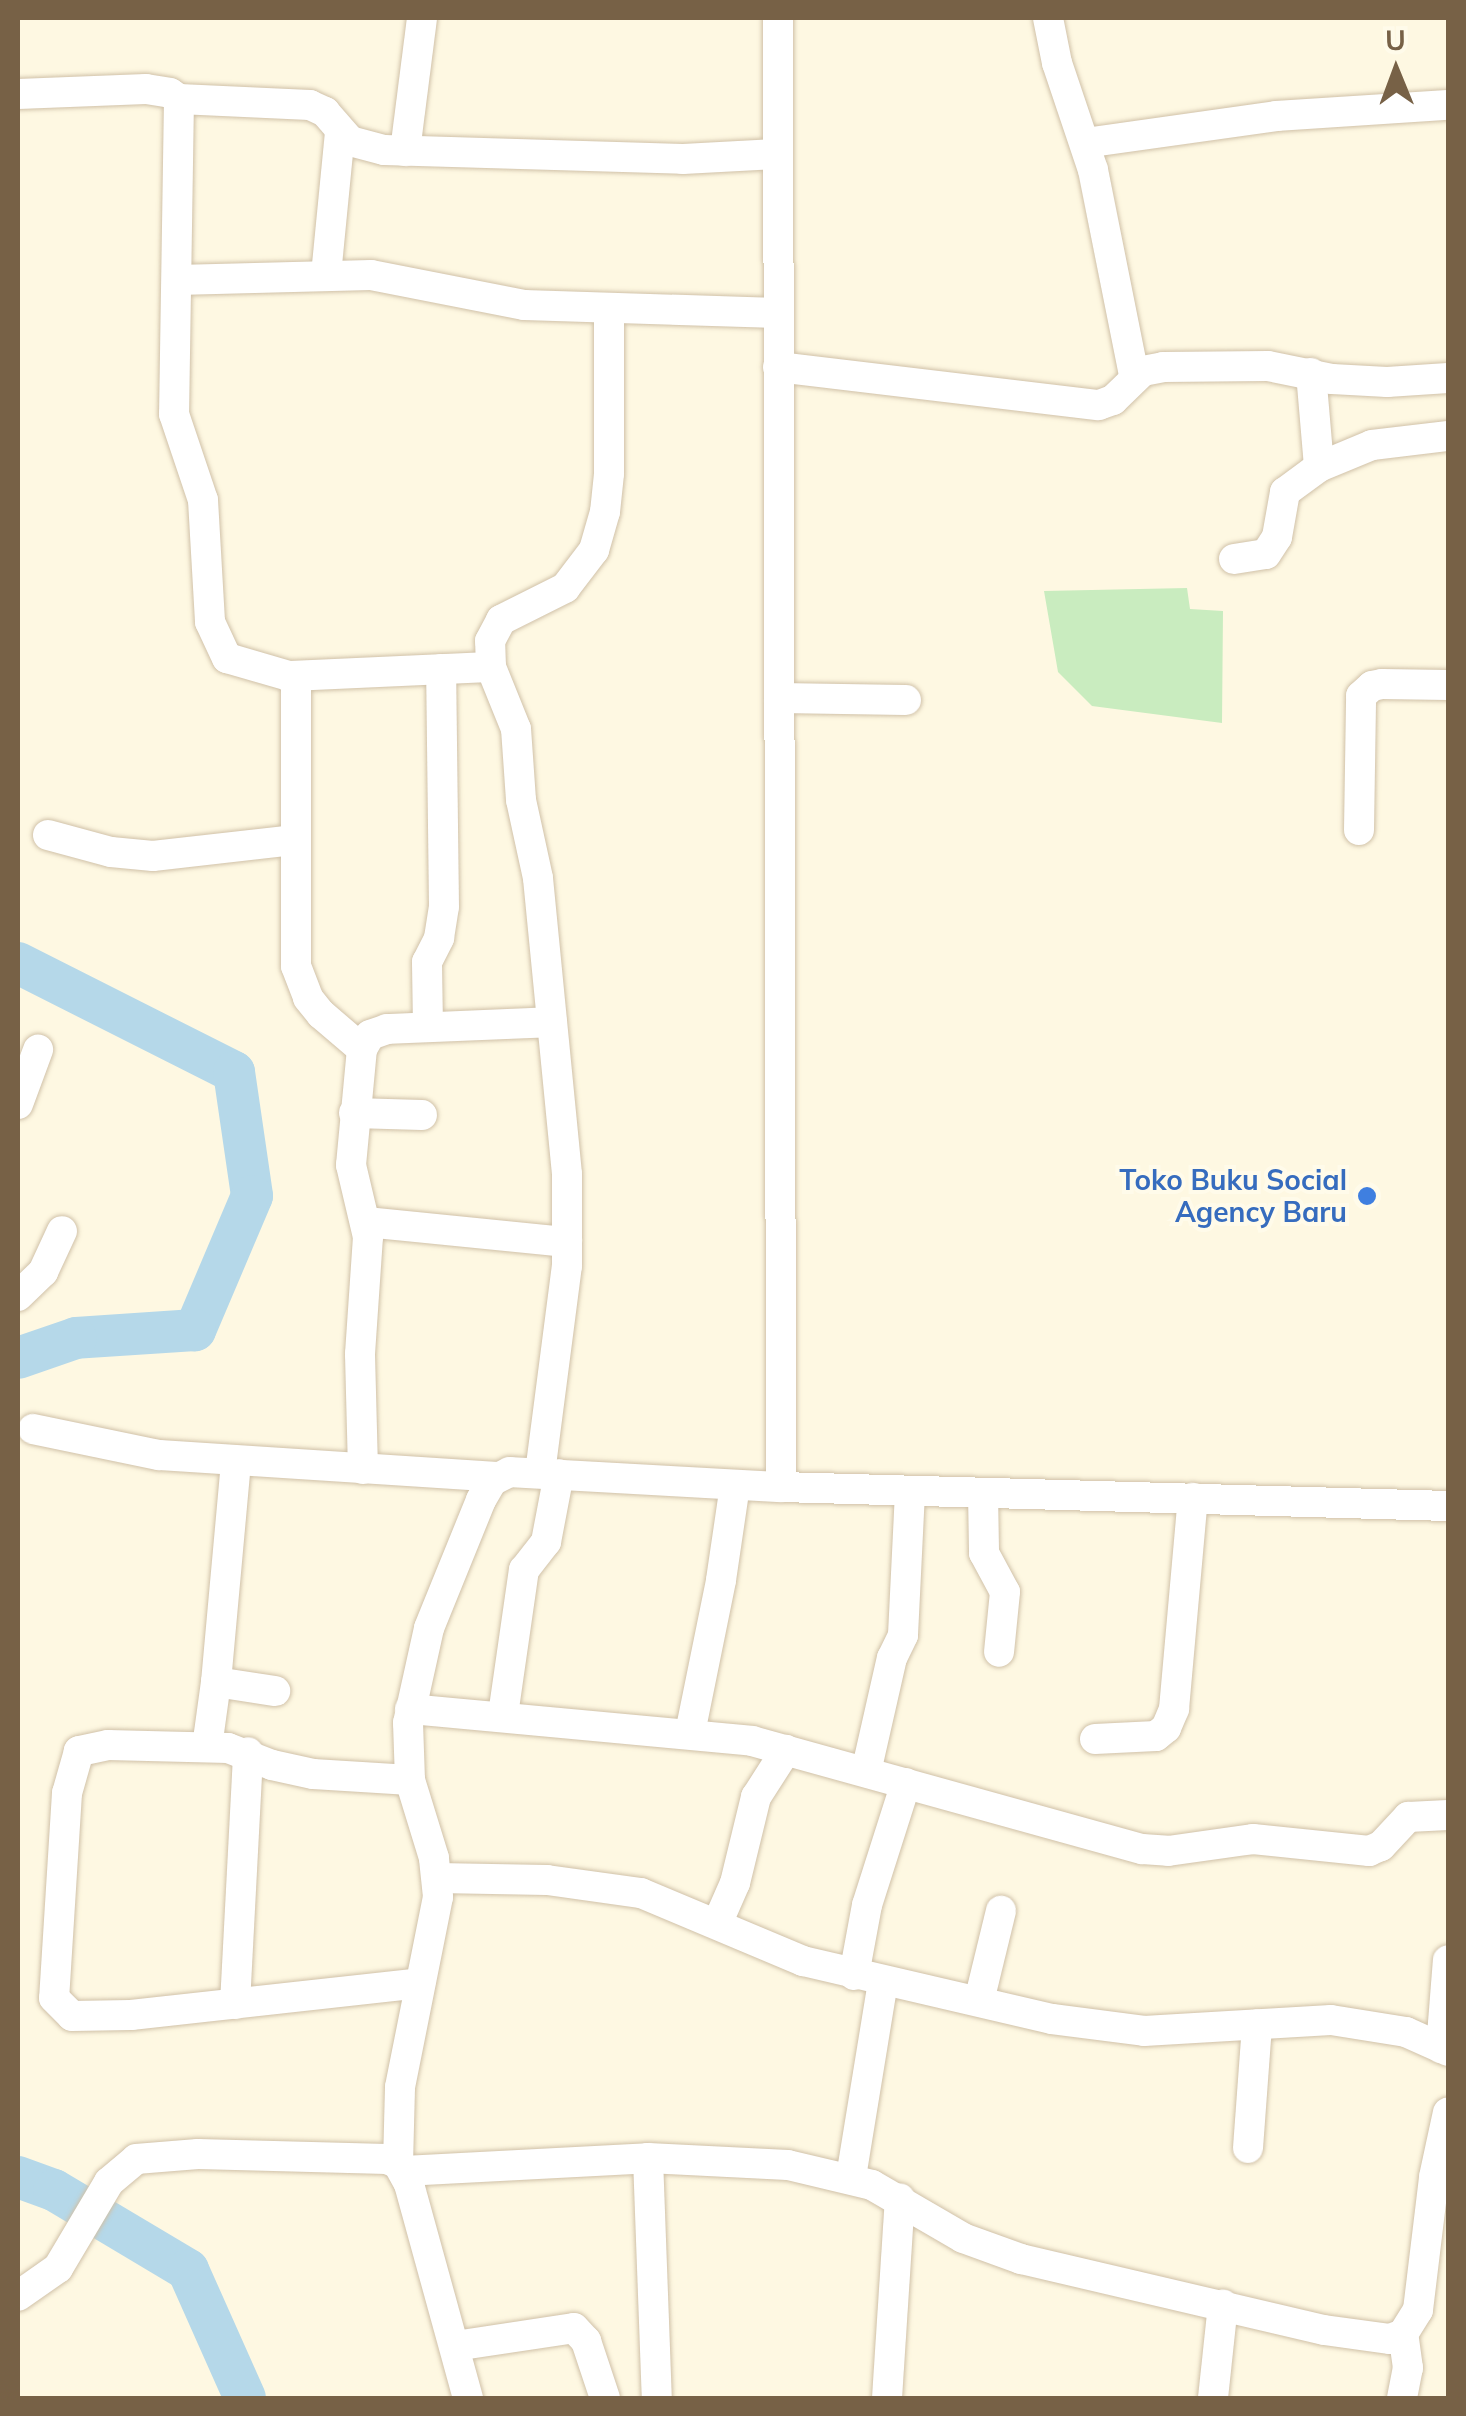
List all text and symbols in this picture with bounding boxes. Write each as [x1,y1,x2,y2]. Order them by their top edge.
north arrow [1346,20,1446,120]
text: U [1385,22,1406,57]
place label: Toko Buku Social Agency Baru [1119,1163,1347,1229]
marker: Toko Buku Social Agency Baru [1356,1185,1378,1207]

